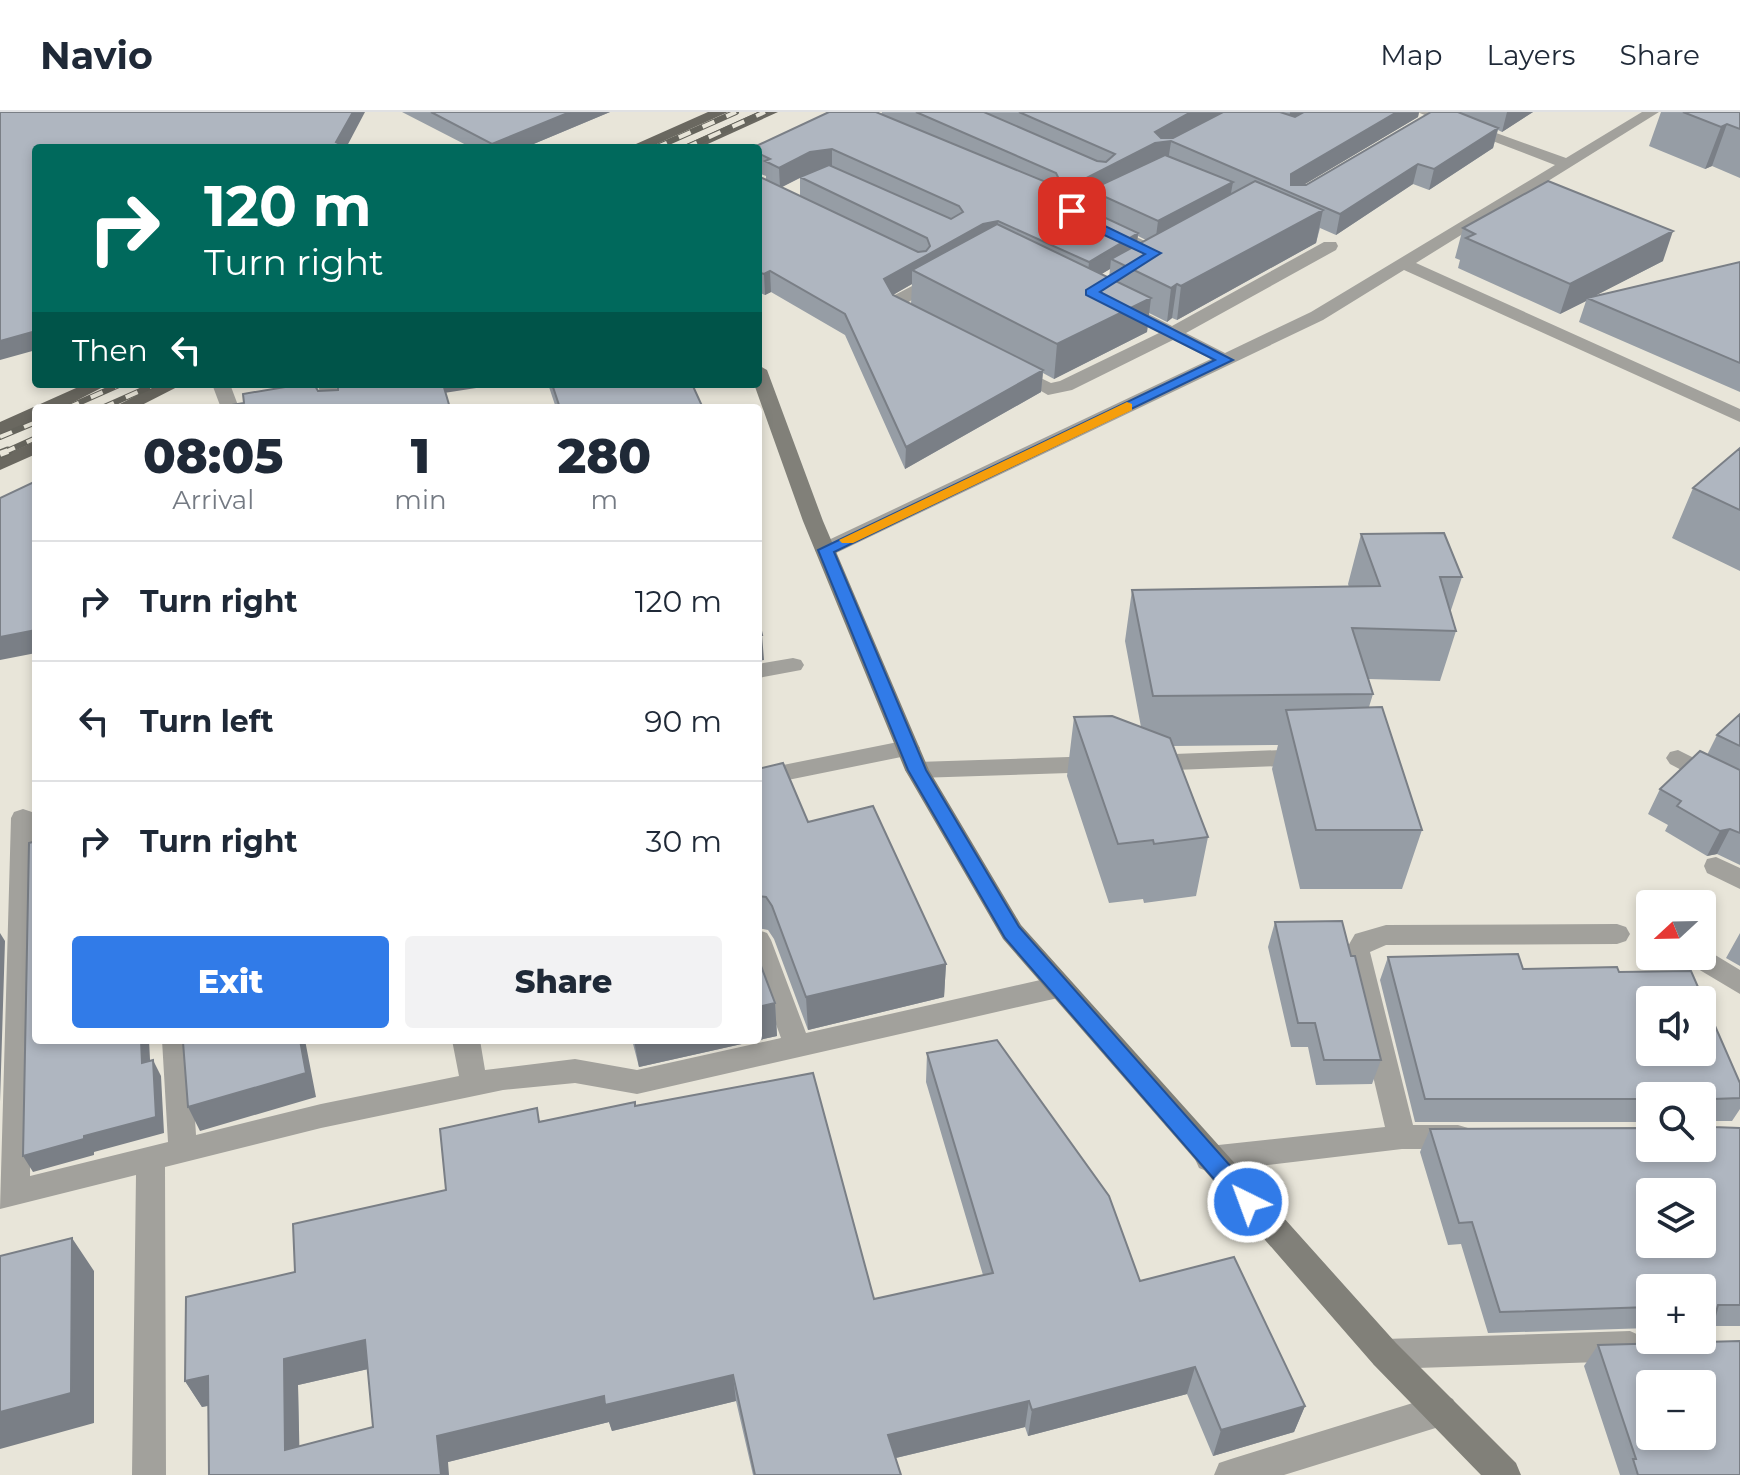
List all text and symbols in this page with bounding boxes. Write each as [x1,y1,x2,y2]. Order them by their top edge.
text: Navio [40,32,153,79]
text: Map [1380,38,1443,72]
text: Layers [1487,38,1576,72]
text: Share [1620,38,1700,72]
text: 120 m [204,172,372,240]
icon: right [72,176,176,280]
pin [1038,177,1106,245]
icon: arrive [1050,189,1094,233]
text: Turn right [204,240,384,284]
icon: left [164,328,208,372]
text: Then [72,332,148,369]
text: 08:05 [143,427,283,485]
text: 1 [411,427,430,485]
text: 280 [557,427,651,485]
text: Arrival [172,484,254,516]
text: min [394,484,447,516]
text: m [590,484,618,516]
icon: right [72,579,116,623]
text: Turn right [140,583,297,620]
text: 120 m [635,583,722,620]
icon: left [72,699,116,743]
text: Turn left [140,703,273,740]
text: 90 m [644,703,722,740]
icon: right [72,819,116,863]
text: Turn right [140,823,297,860]
text: 30 m [646,823,722,860]
north arrow [1636,890,1716,970]
map controls [1636,890,1716,1450]
button: Exit [72,936,389,1028]
button: Share [405,936,722,1028]
button: sound [1636,986,1716,1066]
button: search [1636,1082,1716,1162]
position arrow [1206,1160,1290,1244]
button: layers [1636,1178,1716,1258]
button: + [1636,1274,1716,1354]
button: − [1636,1370,1716,1450]

